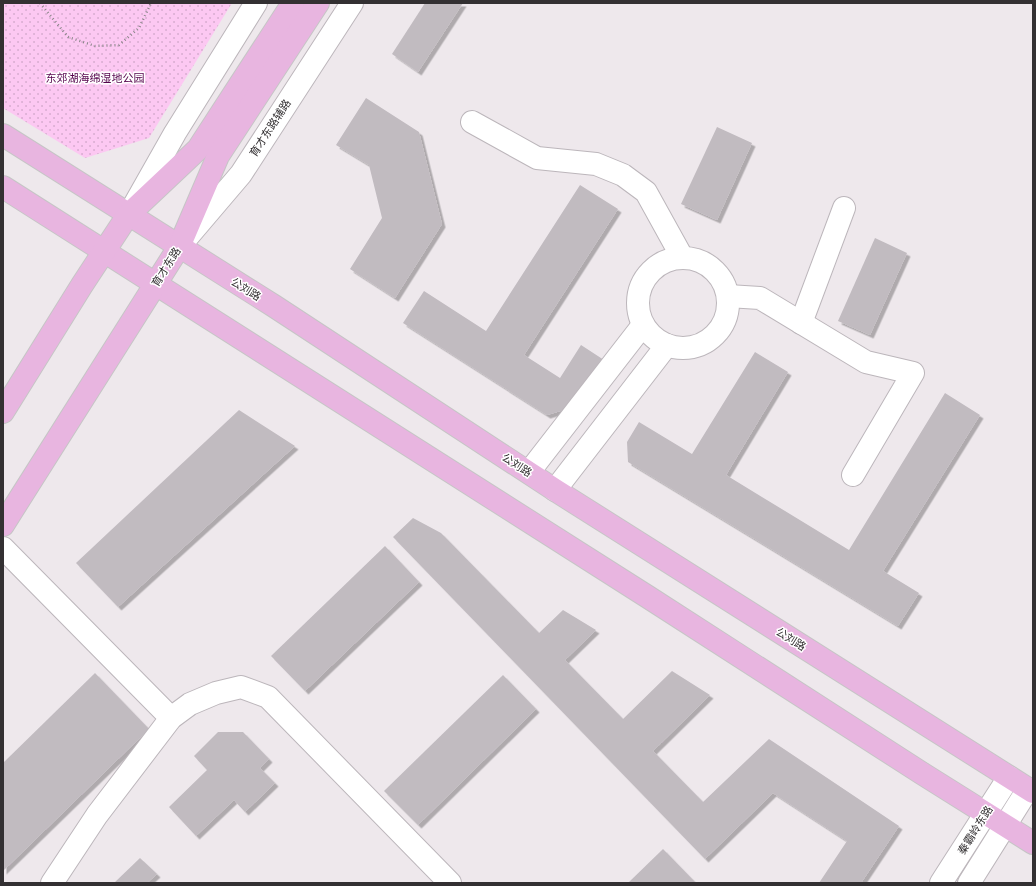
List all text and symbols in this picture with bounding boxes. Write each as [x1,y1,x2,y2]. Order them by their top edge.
park label: 东郊湖海绵湿地公园 [46,72,145,85]
street label: 育才东路辅路 [247,97,294,159]
street label: 育才东路 [149,245,184,289]
street label: 公刘路 [228,275,263,304]
street label: 公刘路 [499,451,534,480]
street label: 公刘路 [773,625,808,654]
street label: 秦霸岭东路 [955,803,996,857]

